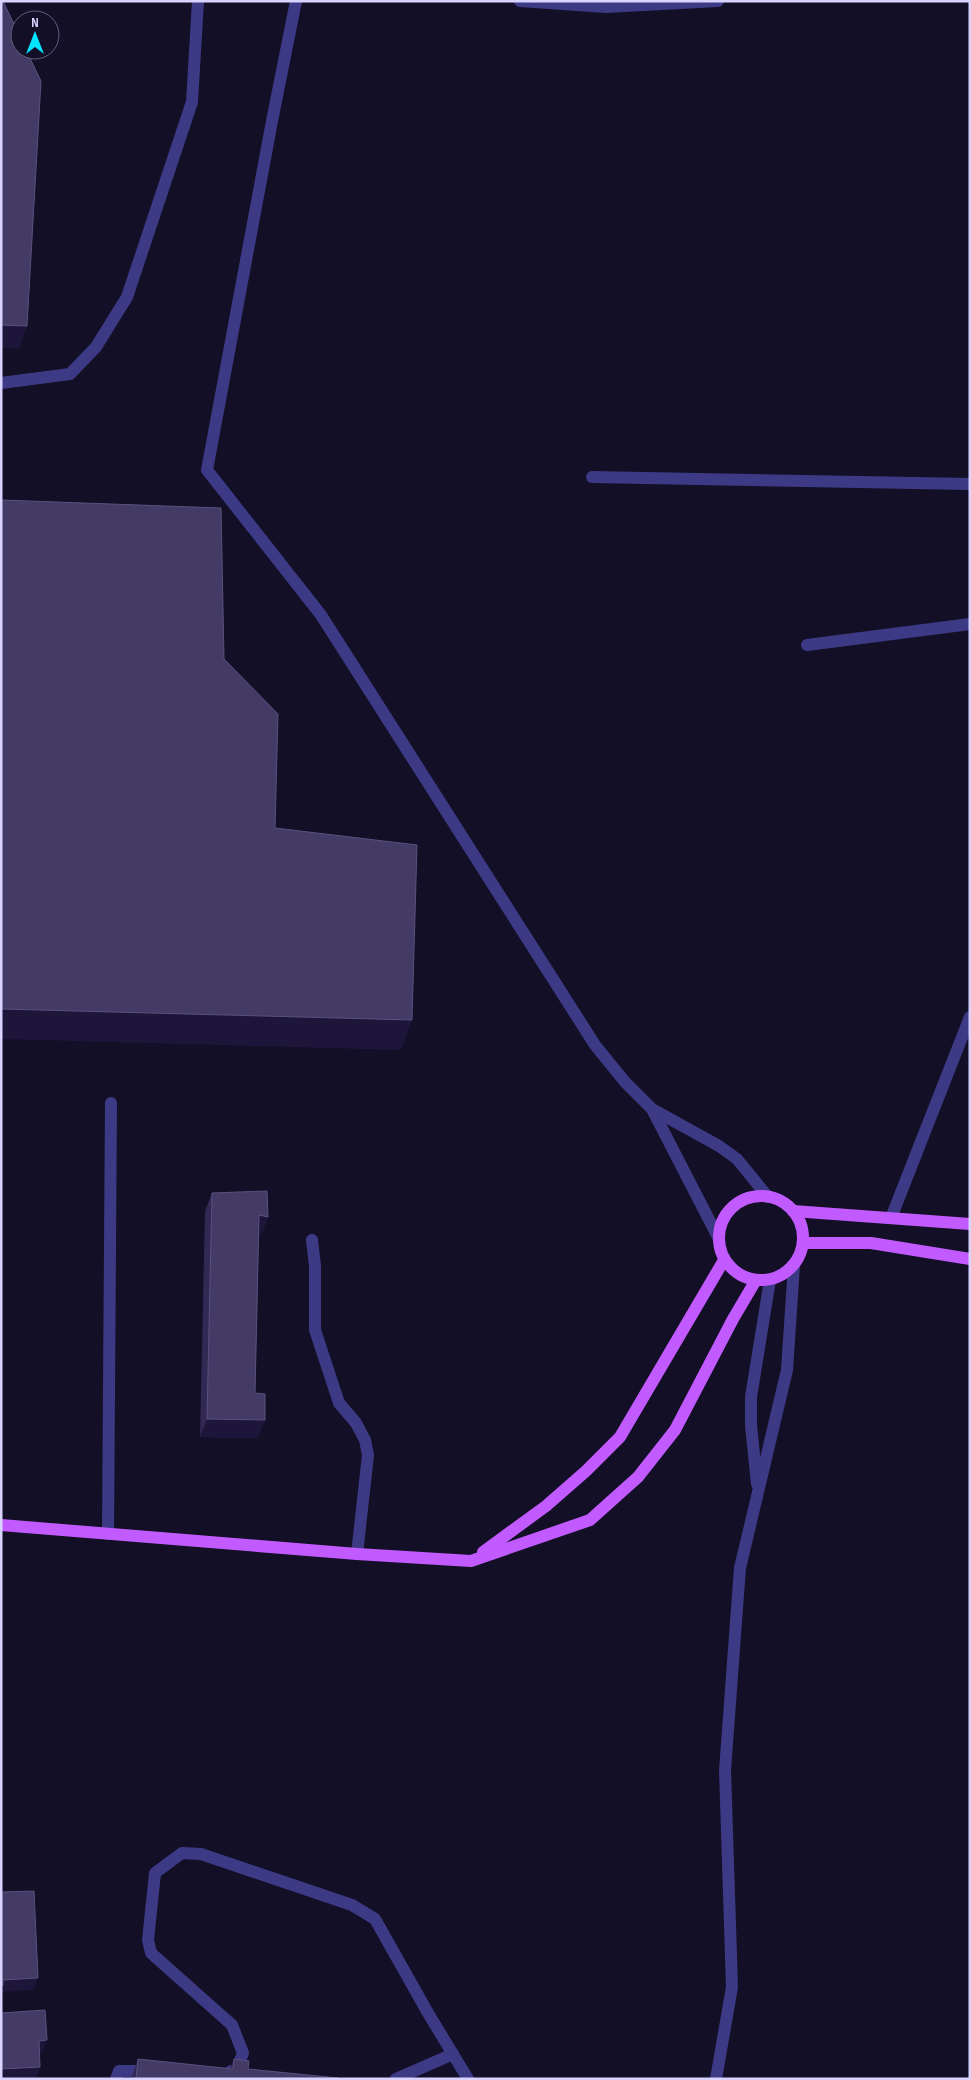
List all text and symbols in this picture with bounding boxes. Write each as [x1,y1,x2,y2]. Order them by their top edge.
north arrow [10,10,60,60]
text: N [31,14,39,31]

